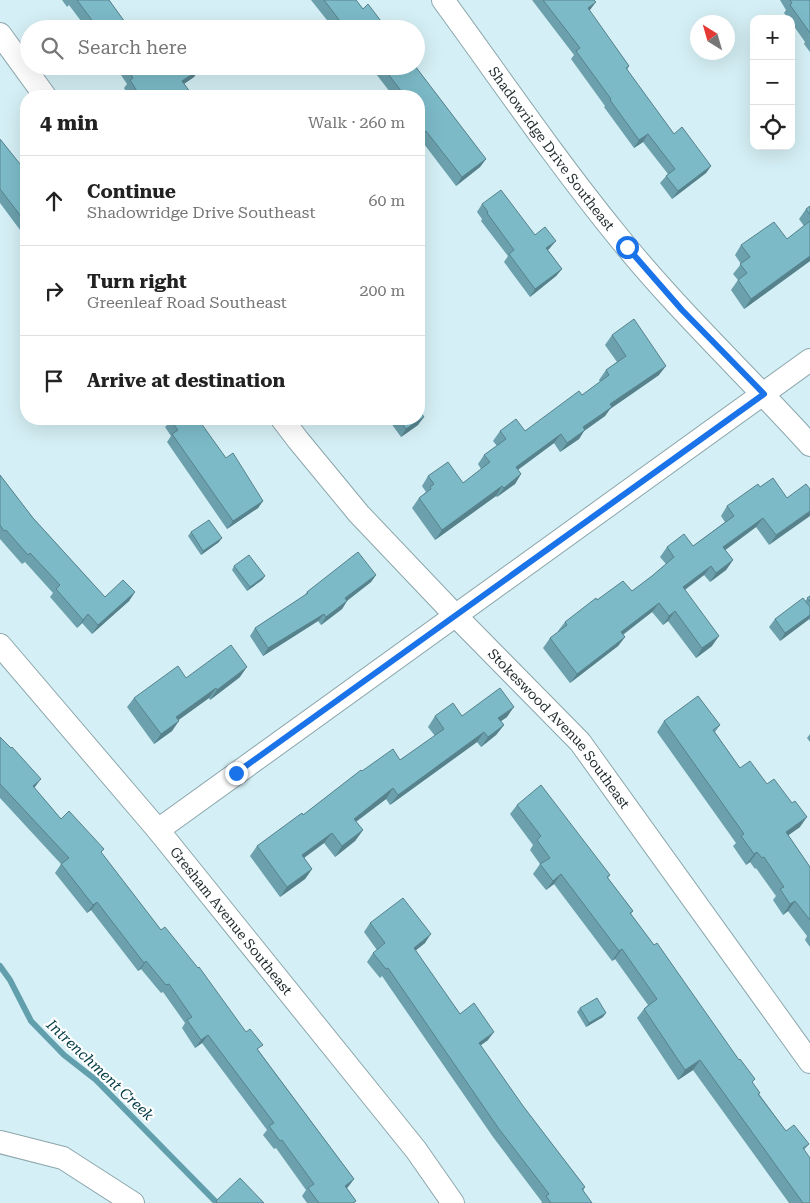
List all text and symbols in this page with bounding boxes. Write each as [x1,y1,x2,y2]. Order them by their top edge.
north arrow [690,15,735,60]
map controls [750,15,795,150]
button: + [750,15,795,60]
search box [20,20,425,75]
icon: search [38,34,66,62]
text: Search here [78,36,187,59]
button: − [750,60,795,105]
street label: Shadowridge Drive Southeast [486,63,618,234]
button: locate [750,105,795,150]
text: 4 min [40,111,98,135]
text: Walk · 260 m [308,113,405,132]
text: Continue [87,180,176,203]
icon: ahead [40,187,68,215]
text: 60 m [368,191,405,210]
text: Shadowridge Drive Southeast [87,203,315,222]
route start [616,236,639,259]
text: Turn right [87,270,187,293]
icon: right [40,277,68,305]
text: 200 m [359,281,405,300]
text: Greenleaf Road Southeast [87,293,287,312]
icon: arrive [40,367,68,395]
text: Arrive at destination [87,369,285,392]
street label: Stokeswood Avenue Southeast [485,645,633,812]
route end [225,762,248,785]
street label: Gresham Avenue Southeast [167,844,296,998]
water label: Intrenchment Creek [42,1015,158,1125]

